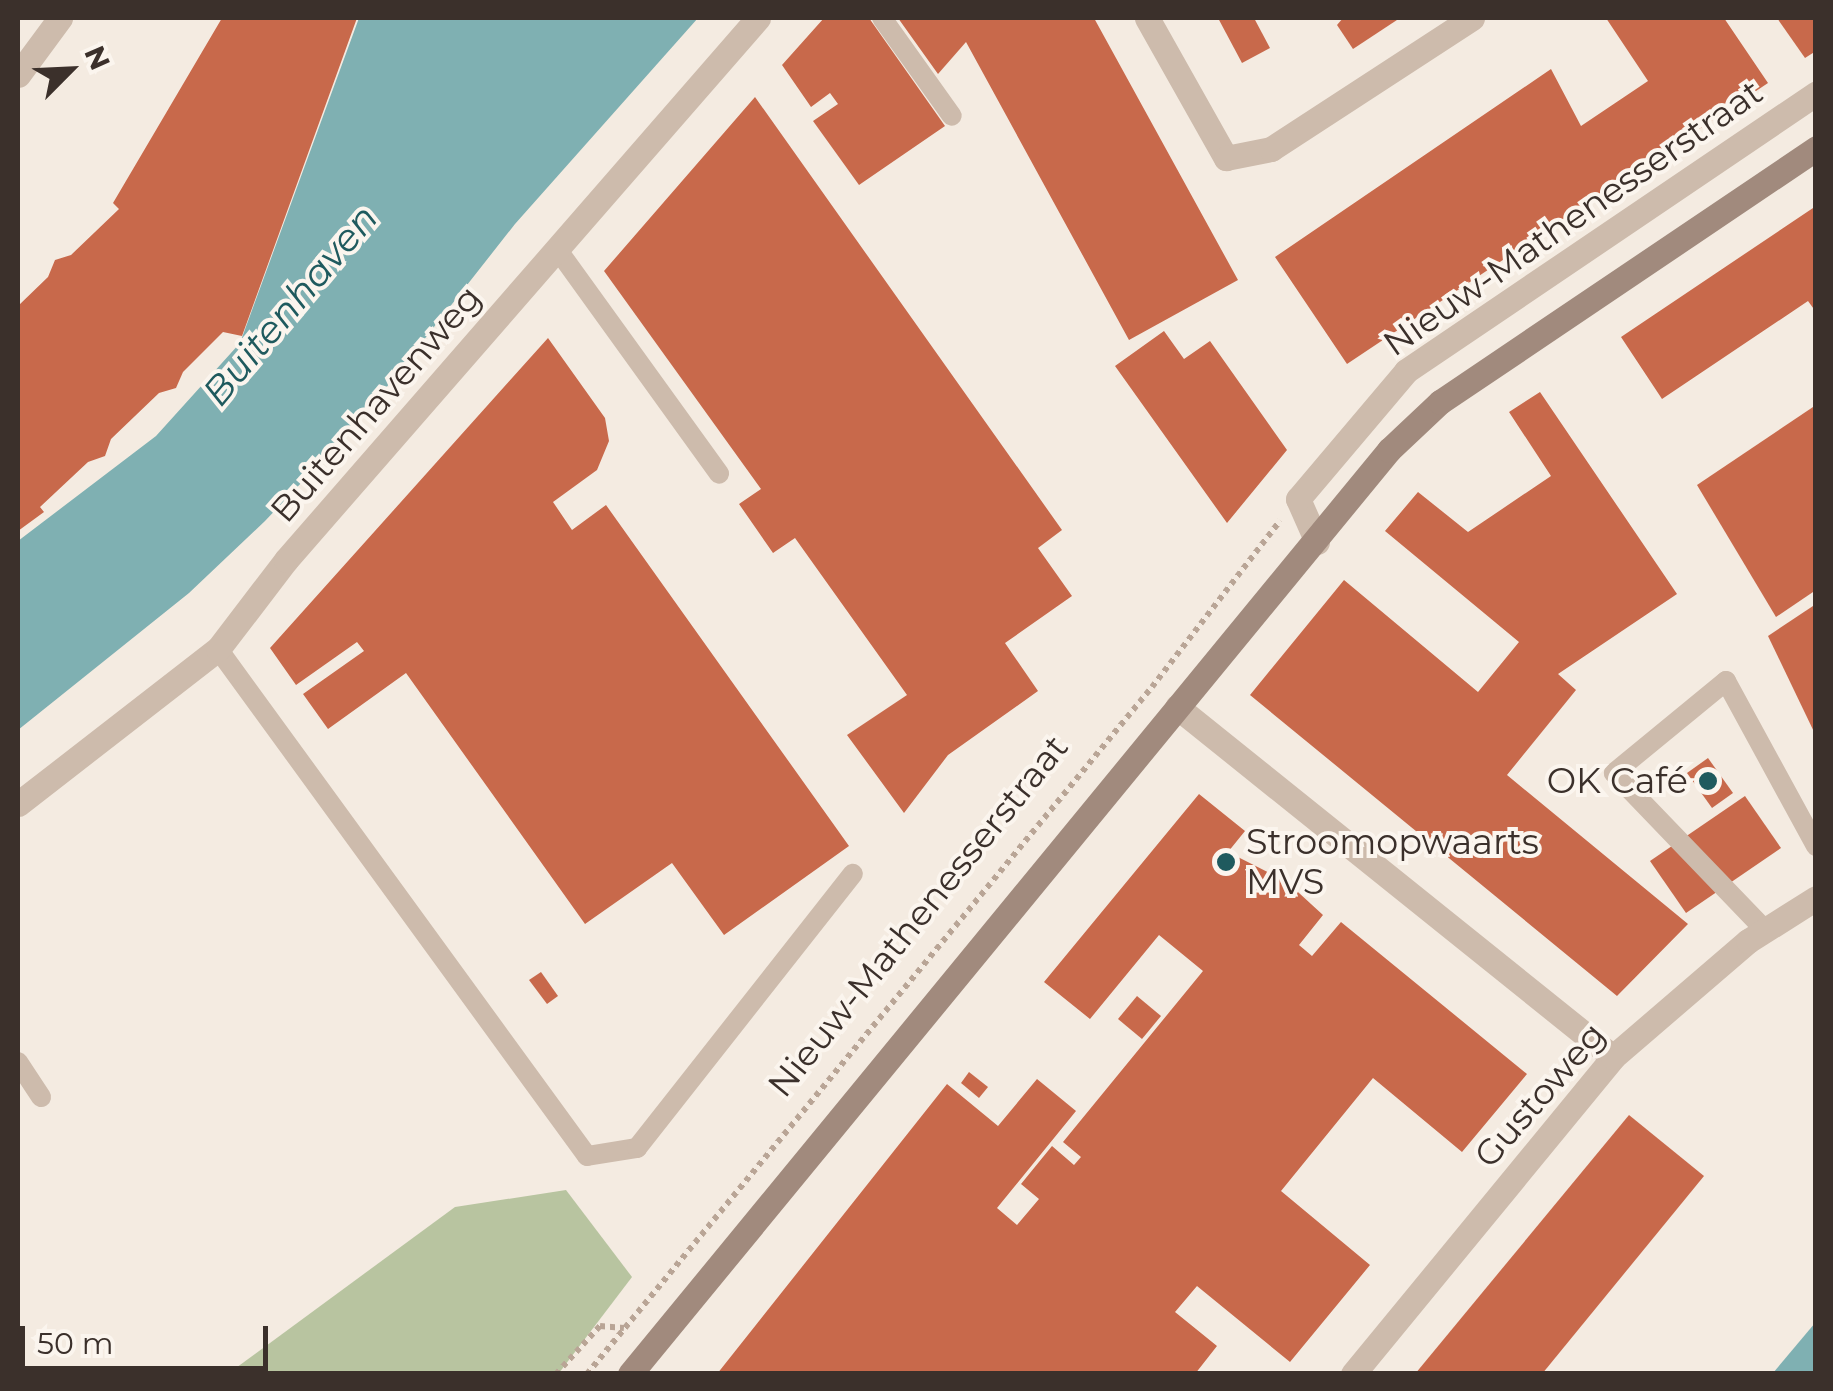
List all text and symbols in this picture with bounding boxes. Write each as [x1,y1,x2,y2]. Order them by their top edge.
north arrow [20,20,120,120]
text: N [77,41,118,75]
street label: Nieuw-Mathenesserstraat [1376,71,1770,365]
water label: Buitenhaven [193,195,387,415]
street label: Buitenhavenweg [262,277,490,531]
street label: Nieuw-Mathenesserstraat [759,727,1077,1105]
place label: OK Café [1547,760,1688,802]
marker: OK Café [1697,770,1719,792]
place label: Stroomopwaarts MVS [1246,821,1539,903]
marker: Stroomopwaarts MVS [1215,851,1237,873]
street label: Gustoweg [1466,1014,1614,1176]
scale bar [25,1306,272,1368]
text: 50 m [37,1325,114,1362]

